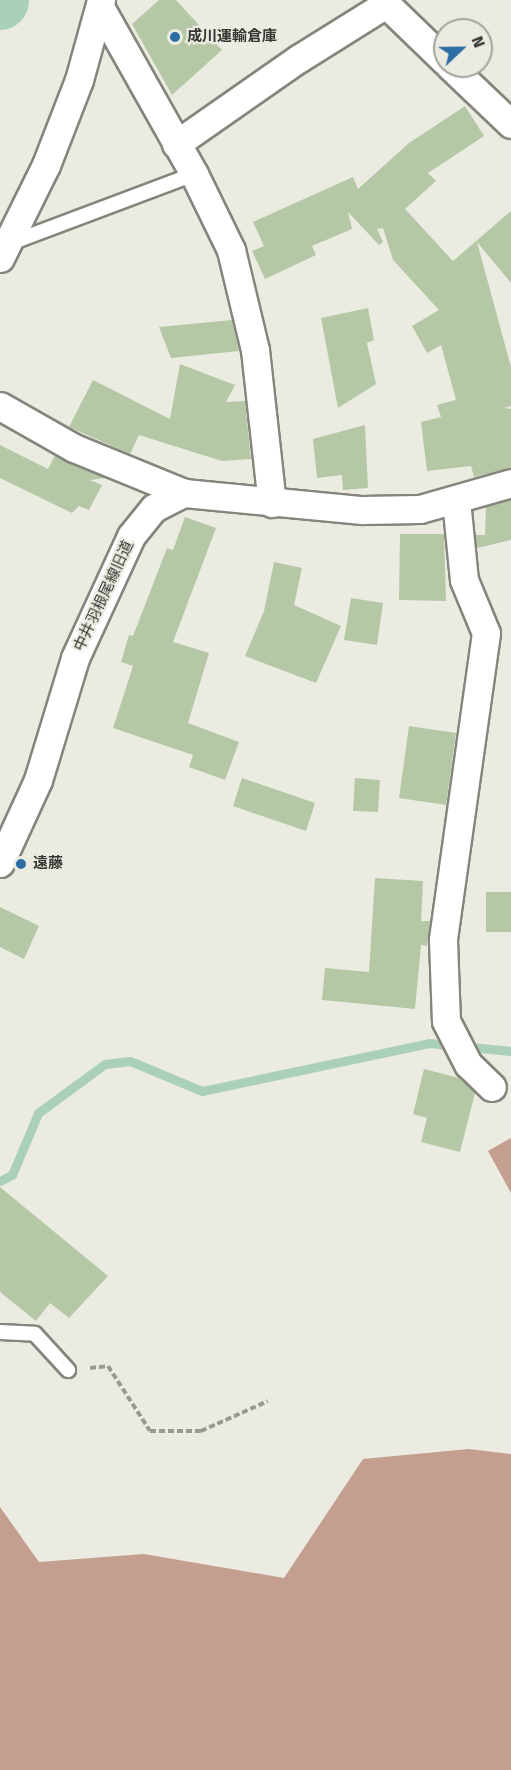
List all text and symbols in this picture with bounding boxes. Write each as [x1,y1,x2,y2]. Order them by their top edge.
north arrow [433,18,493,78]
place label: 成川運輸倉庫 [187,28,277,46]
marker: 成川運輸倉庫 [168,30,182,44]
text: N [468,33,489,50]
street label: 中井羽根尾線旧道 [70,538,138,654]
place label: 遠藤 [33,855,63,873]
marker: 遠藤 [14,857,28,871]

